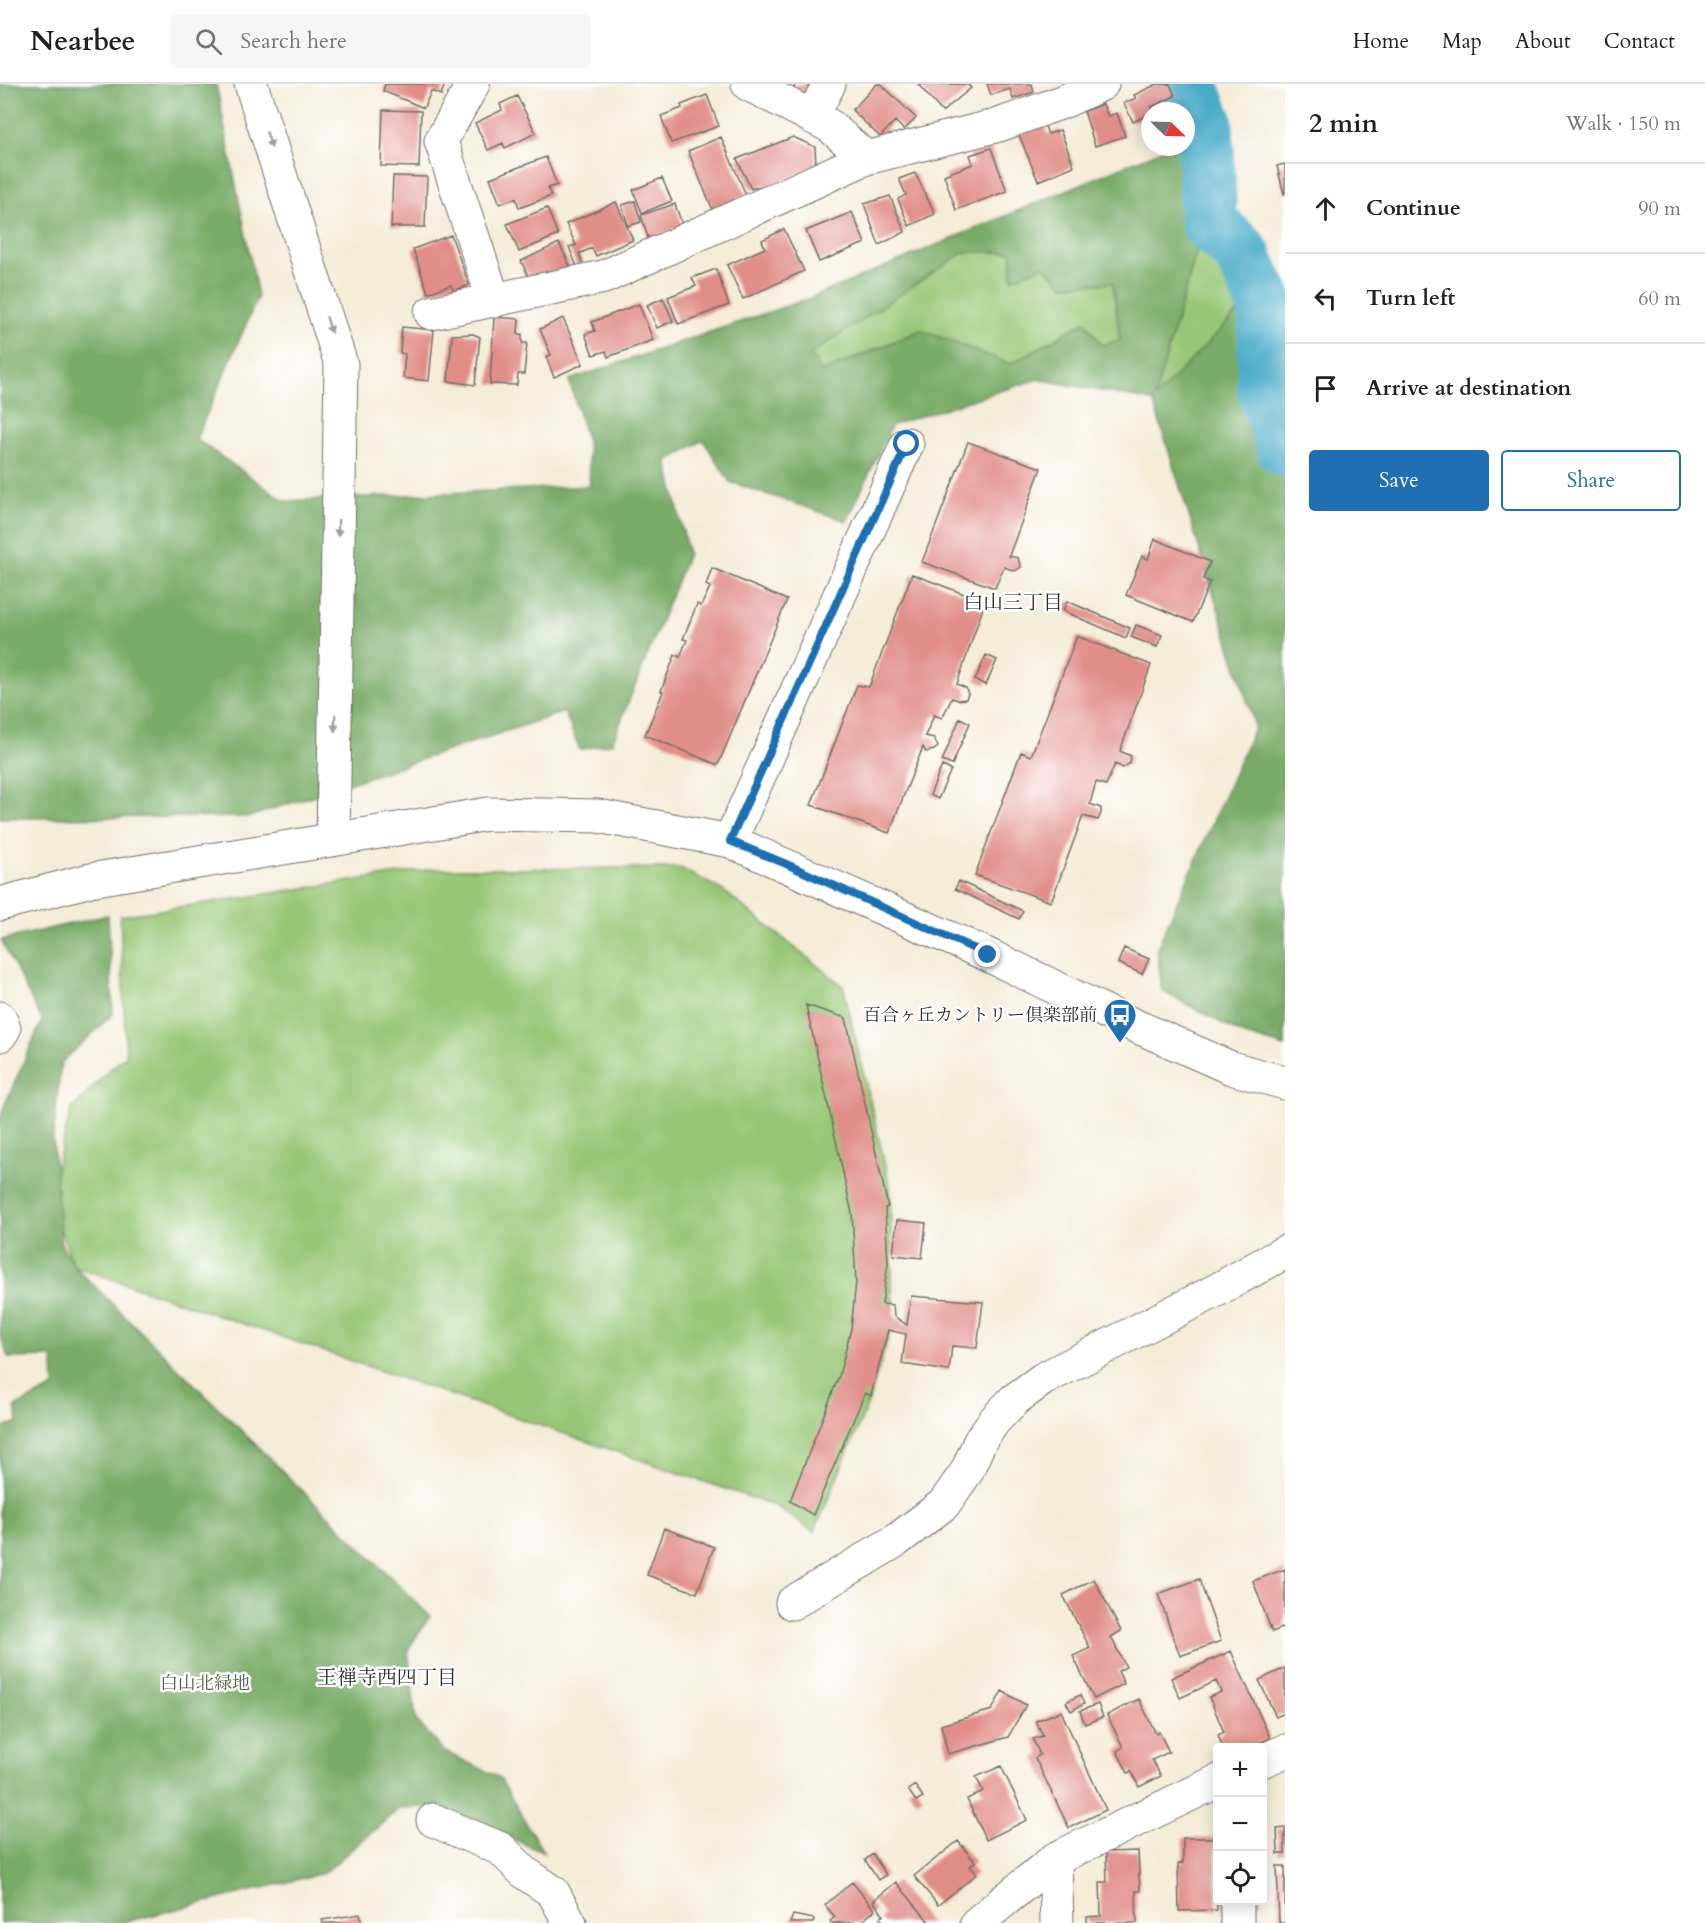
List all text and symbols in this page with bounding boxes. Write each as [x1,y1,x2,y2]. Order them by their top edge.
search box [171,14,591,68]
text: Nearbee [30,22,135,60]
icon: search [192,25,225,58]
text: Search here [240,26,347,56]
text: Home [1353,27,1409,56]
text: Map [1442,27,1482,56]
text: About [1515,27,1571,56]
text: Contact [1604,27,1675,56]
north arrow [1141,102,1195,156]
text: 2 min [1309,106,1378,141]
text: Walk · 150 m [1566,110,1681,137]
one-way arrow [265,131,274,149]
icon: ahead [1309,192,1342,225]
text: Continue [1366,193,1461,223]
text: 90 m [1638,195,1681,222]
icon: left [1309,282,1342,315]
text: Turn left [1366,283,1455,313]
text: 60 m [1638,285,1681,312]
one-way arrow [325,316,334,334]
icon: arrive [1309,372,1342,405]
text: Arrive at destination [1366,373,1571,403]
route start [893,430,919,456]
button: Save [1309,450,1489,511]
button: Share [1501,450,1681,511]
one-way arrow [334,518,343,537]
district label: 白山三丁目 [963,589,1063,616]
one-way arrow [330,713,340,732]
route end [974,941,1000,967]
bus stop icon: 百合ヶ丘カントリー倶楽部前 [1102,997,1138,1044]
place label: 百合ヶ丘カントリー倶楽部前 [863,1003,1097,1028]
district label: 王禅寺西四丁目 [317,1664,457,1691]
park label: 白山北緑地 [160,1671,250,1696]
map controls [1213,1743,1267,1905]
button: + [1213,1743,1267,1797]
button: − [1213,1797,1267,1851]
button: locate [1213,1851,1267,1905]

